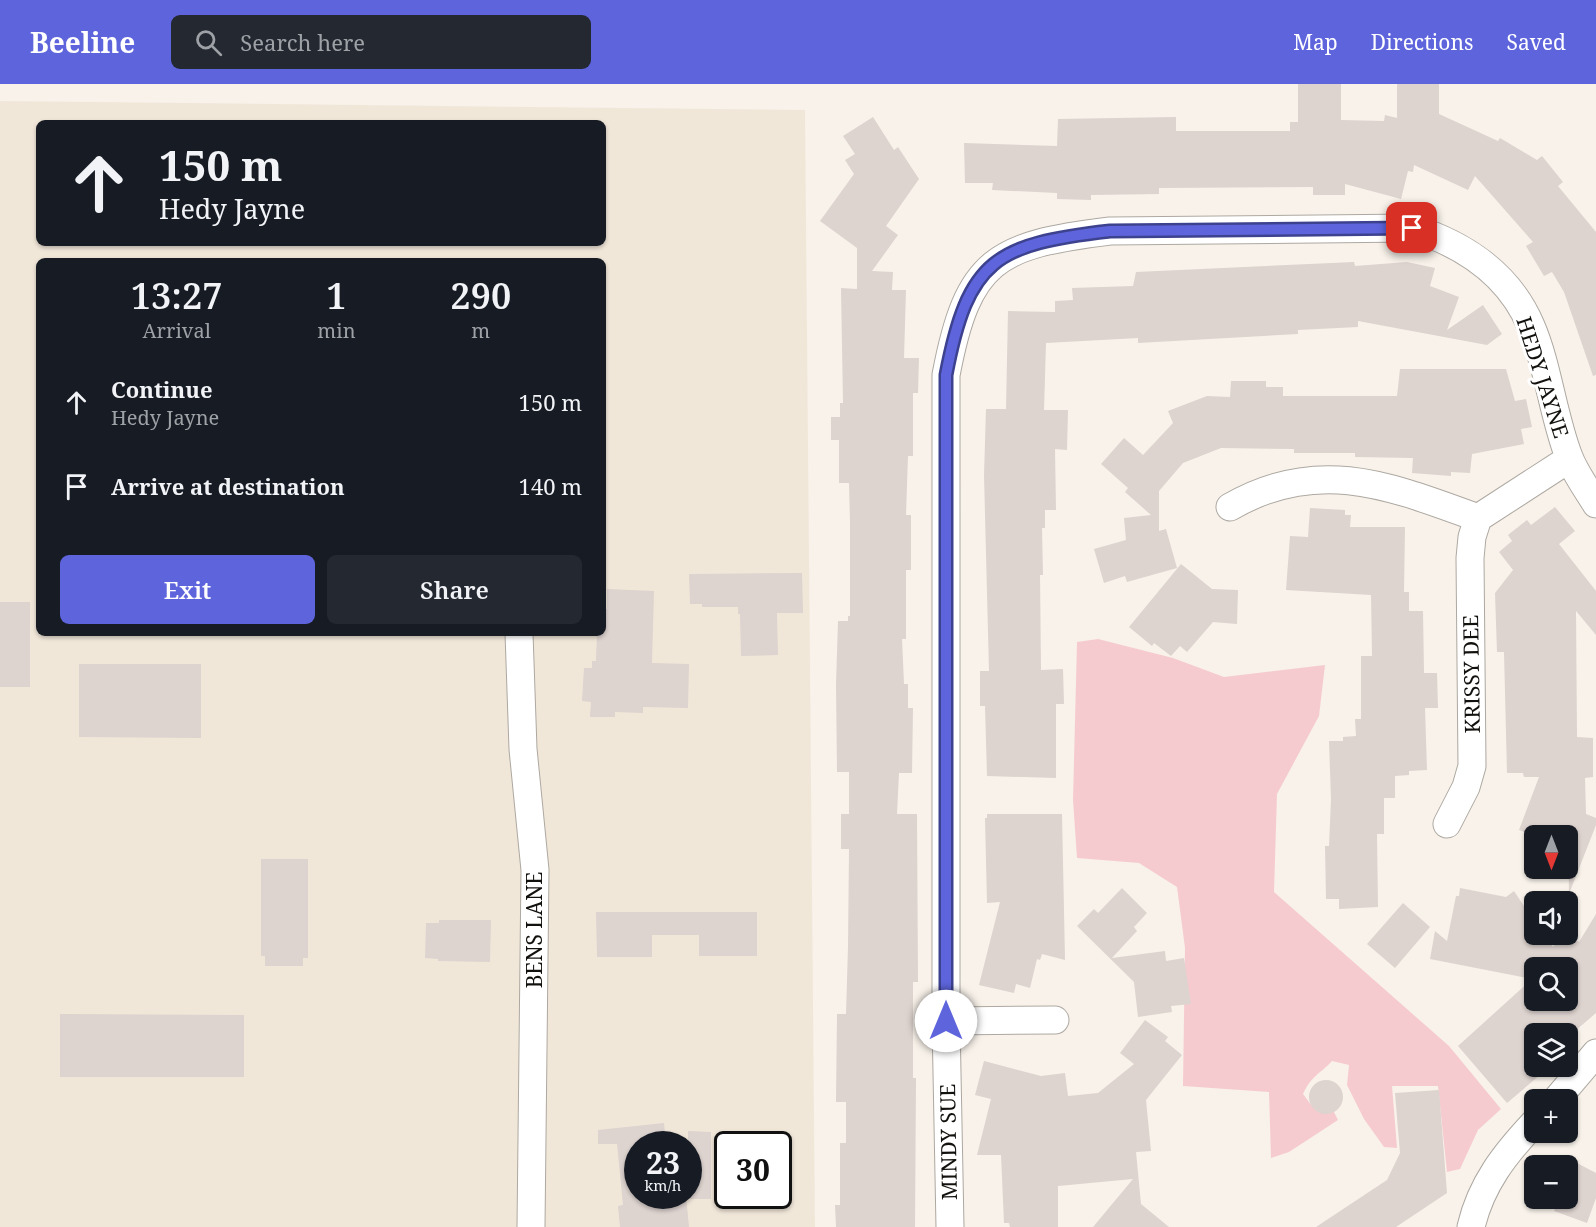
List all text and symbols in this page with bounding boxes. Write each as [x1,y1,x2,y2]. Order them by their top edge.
search box [171,15,591,69]
text: Beeline [30,23,135,61]
icon: search [192,26,225,59]
text: Search here [240,27,365,57]
text: Map [1293,28,1338,56]
text: Directions [1371,28,1473,56]
text: Saved [1506,28,1566,56]
text: 150 m [159,136,283,193]
icon: ahead [60,144,138,222]
text: Hedy Jayne [159,190,305,227]
pin [1386,202,1437,253]
icon: arrive [1395,211,1428,244]
text: 13:27 [131,271,223,320]
text: 1 [326,271,347,320]
text: 290 [450,271,511,320]
street label: HEDY JAYNE [1510,313,1576,441]
text: Arrival [142,317,211,344]
text: min [317,317,356,344]
text: m [471,317,490,344]
text: Continue [111,374,213,404]
icon: ahead [60,386,93,419]
text: 150 m [519,387,582,417]
text: Hedy Jayne [111,404,219,431]
icon: arrive [60,470,93,503]
text: Arrive at destination [111,471,345,501]
text: 140 m [519,471,582,501]
button: Exit [60,555,315,624]
button: Share [327,555,582,624]
street label: KRISSY DEE [1456,614,1486,734]
north arrow [1524,825,1578,879]
map controls [1524,825,1578,1209]
street label: BENS LANE [520,872,548,988]
button: sound [1524,891,1578,945]
button: search [1524,957,1578,1011]
position arrow [914,989,978,1053]
button: layers [1524,1023,1578,1077]
street label: MINDY SUE [933,1084,963,1200]
button: + [1524,1089,1578,1143]
speed limit sign: 30 [714,1131,792,1209]
text: 23 [646,1142,680,1183]
button: − [1524,1155,1578,1209]
text: km/h [645,1175,681,1195]

